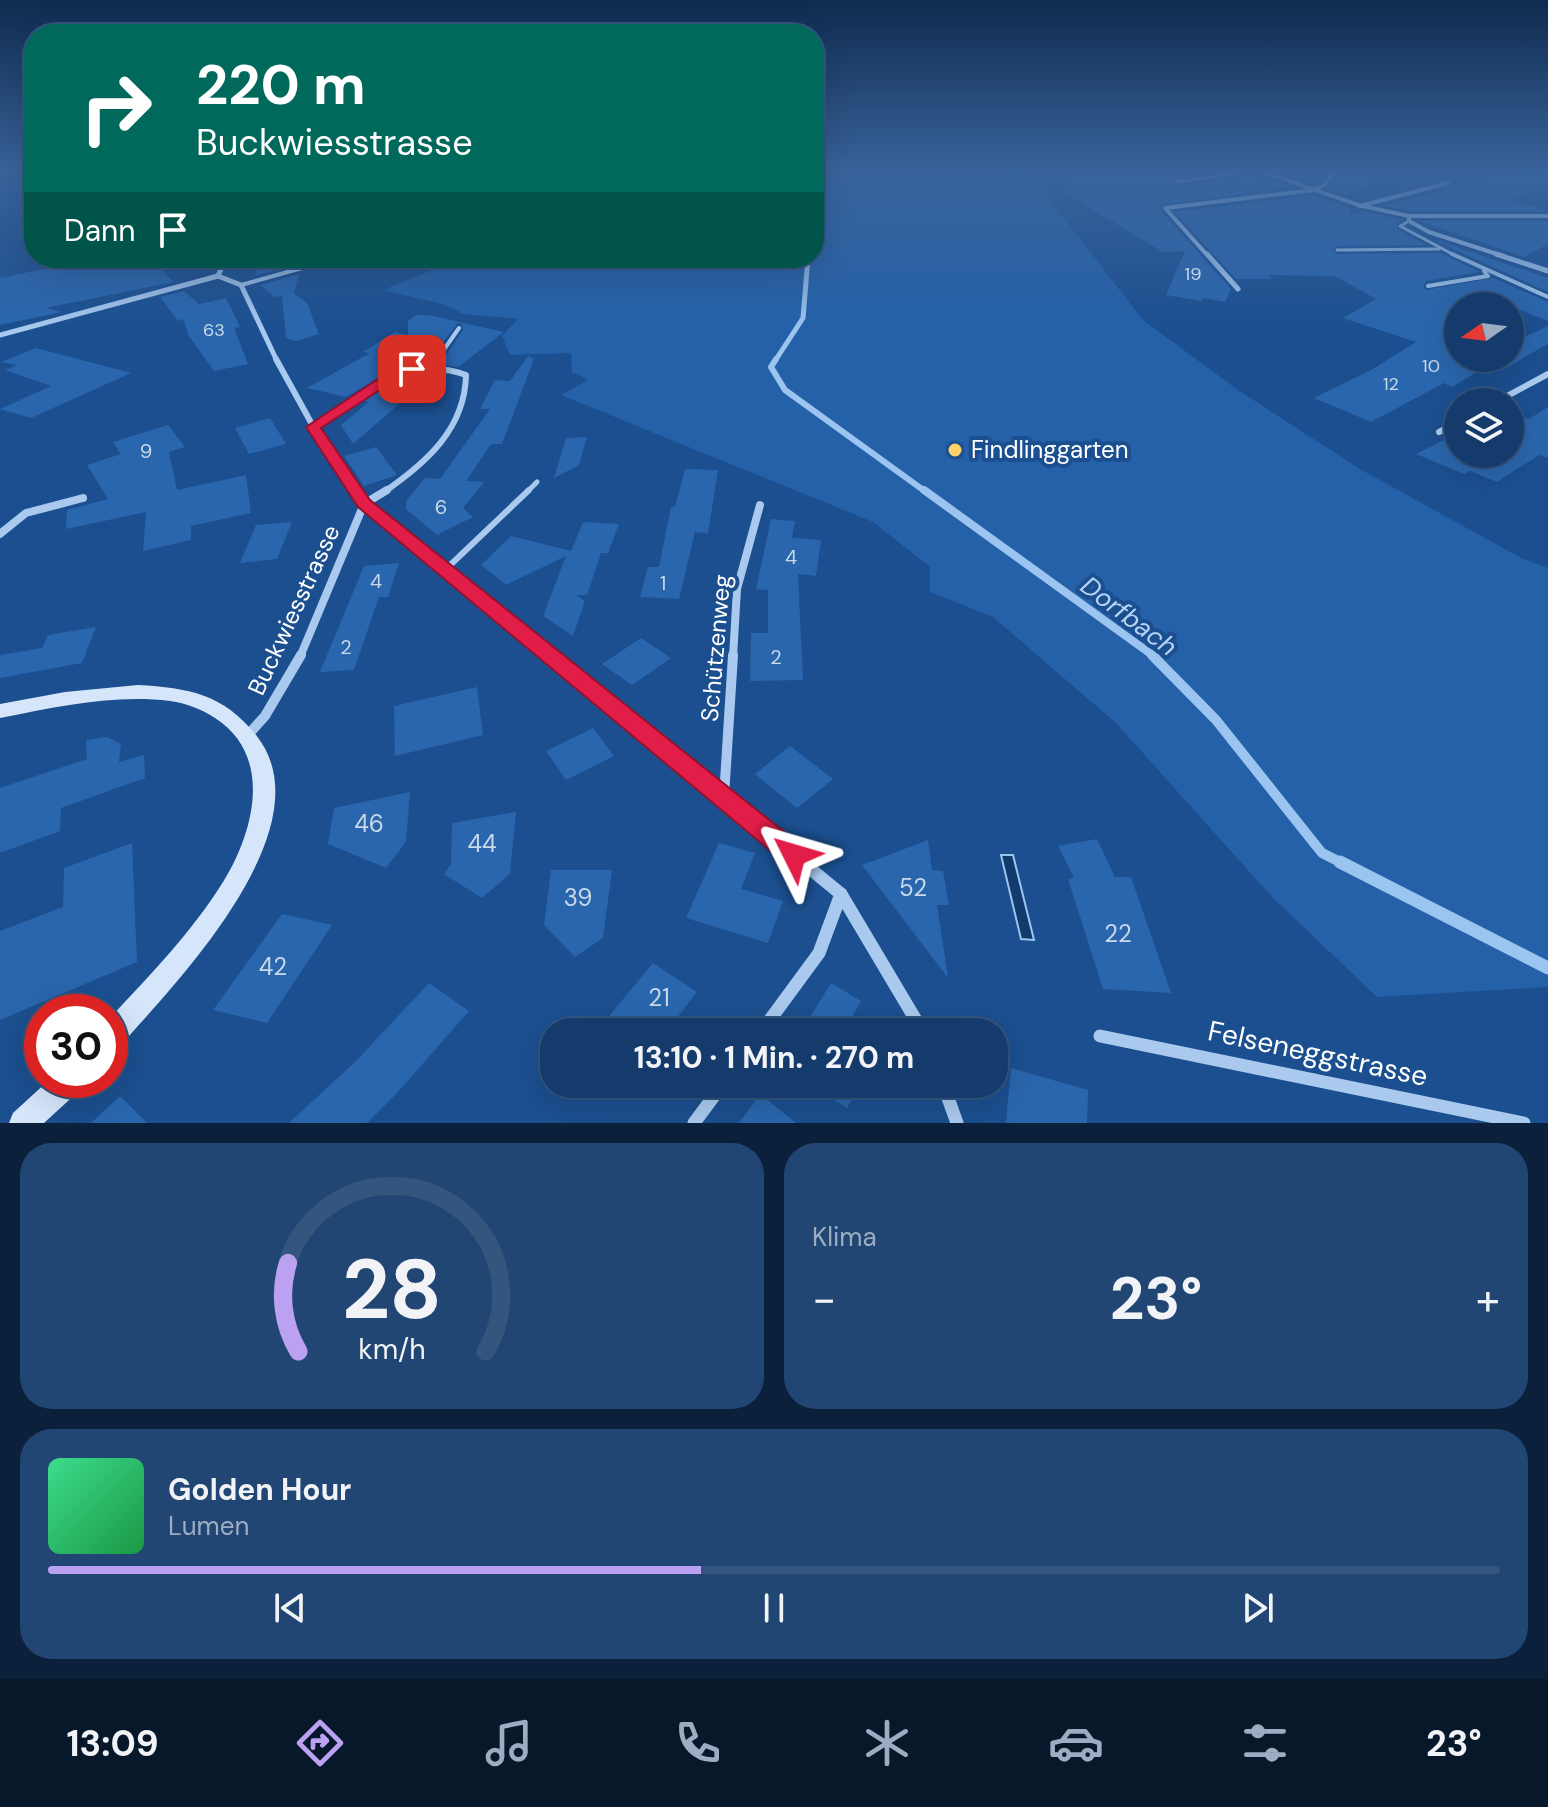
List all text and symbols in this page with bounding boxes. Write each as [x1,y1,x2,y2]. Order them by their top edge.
text: 220 m [196,48,366,121]
icon: right [64,56,168,160]
text: Buckwiesstrasse [196,119,473,166]
icon: arrive [151,208,195,252]
text: Dann [64,211,135,250]
house number: 19 [1185,262,1201,286]
north arrow [1444,292,1524,372]
map controls [1444,292,1524,468]
house number: 63 [203,318,225,342]
pin [378,335,446,403]
icon: arrive [390,347,434,391]
house number: 10 [1422,354,1440,378]
house number: 12 [1383,372,1399,396]
button: layers [1444,388,1524,468]
place label: Findlinggarten [971,434,1129,465]
house number: 9 [140,438,152,464]
marker: Findlinggarten [946,441,964,459]
house number: 6 [435,494,447,520]
street label: Buckwiesstrasse [241,520,347,700]
house number: 4 [785,544,797,570]
house number: 4 [370,568,382,594]
water label: Dorfbach [1074,569,1184,663]
house number: 1 [660,570,666,596]
street label: Schützenweg [694,573,737,723]
house number: 2 [340,634,352,660]
house number: 2 [770,644,782,670]
house number: 46 [354,808,384,839]
position arrow [752,813,836,897]
house number: 44 [467,828,497,859]
house number: 52 [899,872,927,903]
house number: 39 [564,882,592,913]
house number: 22 [1104,918,1132,949]
house number: 42 [259,951,287,982]
house number: 21 [648,982,670,1013]
speed limit sign: 30 [24,994,128,1098]
street label: Felseneggstrasse [1205,1012,1431,1095]
text: 13:10 · 1 Min. · 270 m [634,1038,914,1077]
text: Klima [812,1220,877,1254]
text: 28 [342,1235,442,1344]
text: 23° [1110,1259,1202,1338]
text: − [812,1270,836,1328]
text: + [1476,1270,1500,1328]
text: km/h [358,1331,426,1368]
text: Golden Hour [168,1470,351,1509]
text: Lumen [168,1509,249,1543]
icon: previous [268,1586,312,1630]
icon: pause [752,1586,796,1630]
icon: next [1236,1586,1280,1630]
icon: directions [292,1715,348,1771]
icon: music [481,1715,537,1771]
icon: phone [670,1715,726,1771]
icon: climate [859,1715,915,1771]
icon: car [1048,1715,1104,1771]
icon: filters [1237,1715,1293,1771]
text: 13:09 [67,1720,159,1767]
text: 23° [1426,1720,1481,1767]

